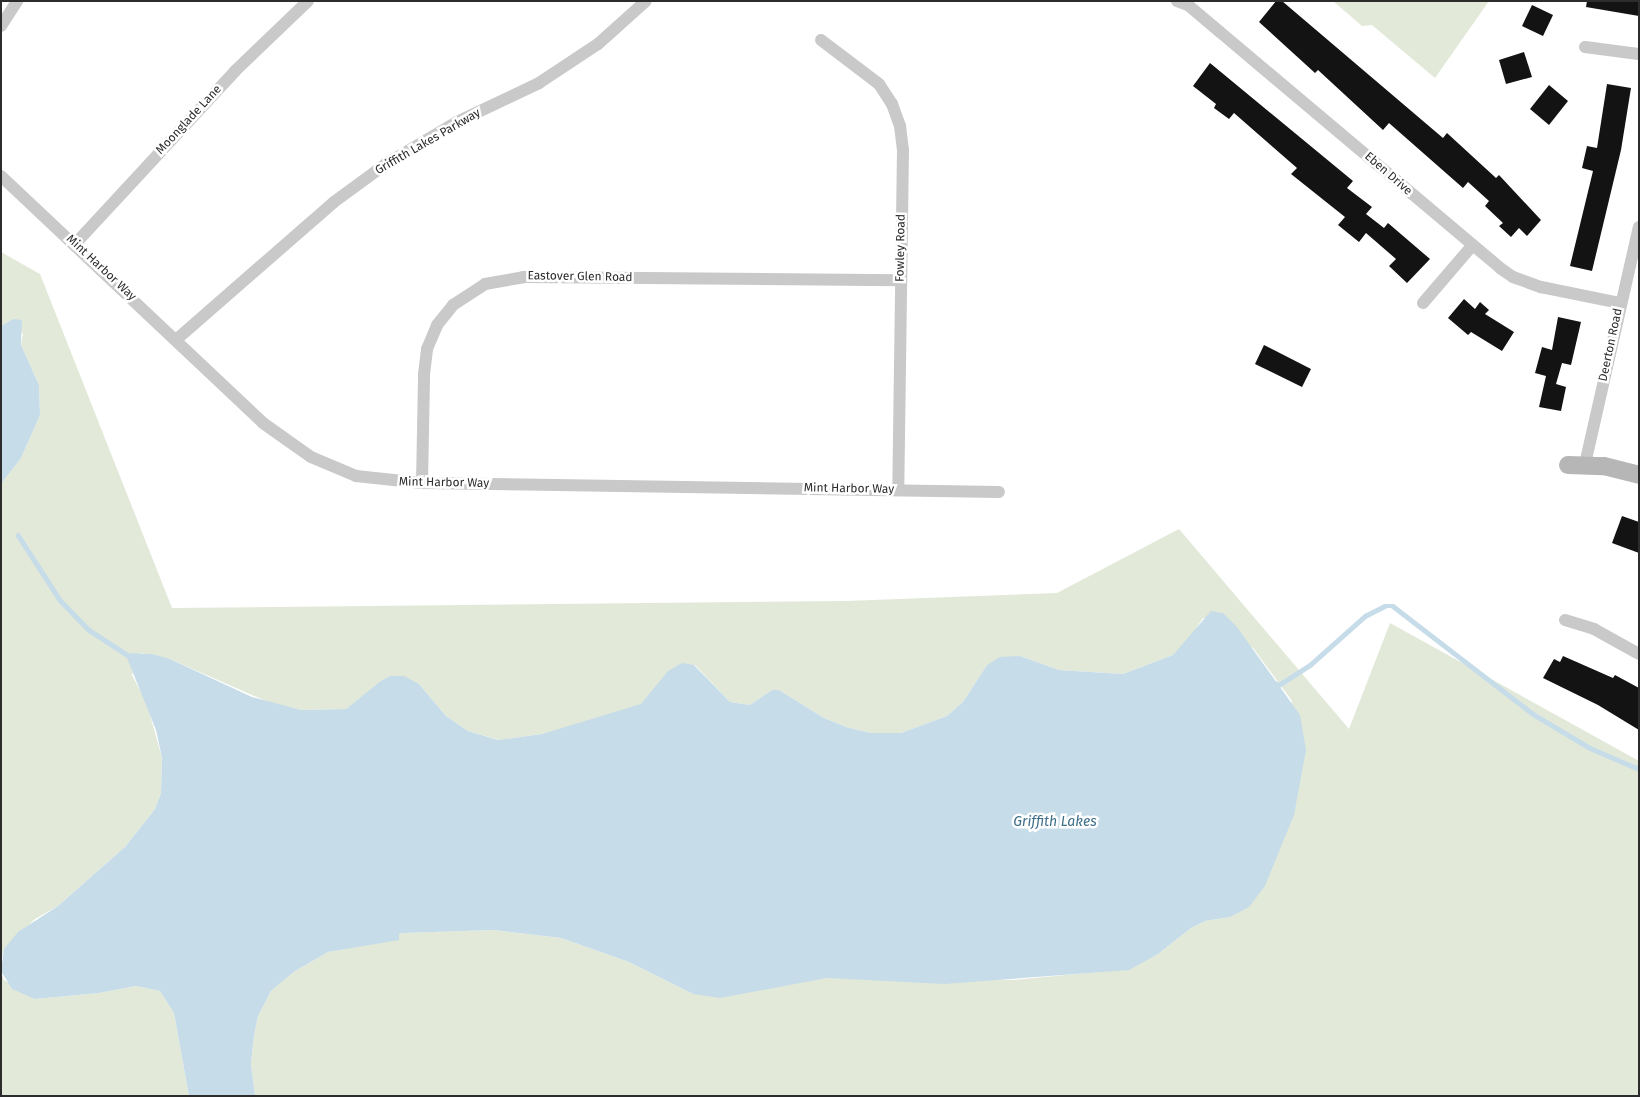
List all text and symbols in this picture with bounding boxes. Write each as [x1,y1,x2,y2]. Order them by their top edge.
street label: Moonglade Lane [153,82,225,158]
street label: Griffith Lakes Parkway [373,106,483,178]
street label: Eben Drive [1361,149,1415,199]
street label: Fowley Road [893,214,909,282]
street label: Mint Harbor Way [63,232,139,304]
street label: Eastover Glen Road [527,269,633,285]
street label: Deerton Road [1596,307,1626,383]
street label: Mint Harbor Way [399,475,489,491]
street label: Mint Harbor Way [804,481,894,497]
water label: Griffith Lakes [1013,814,1097,830]

